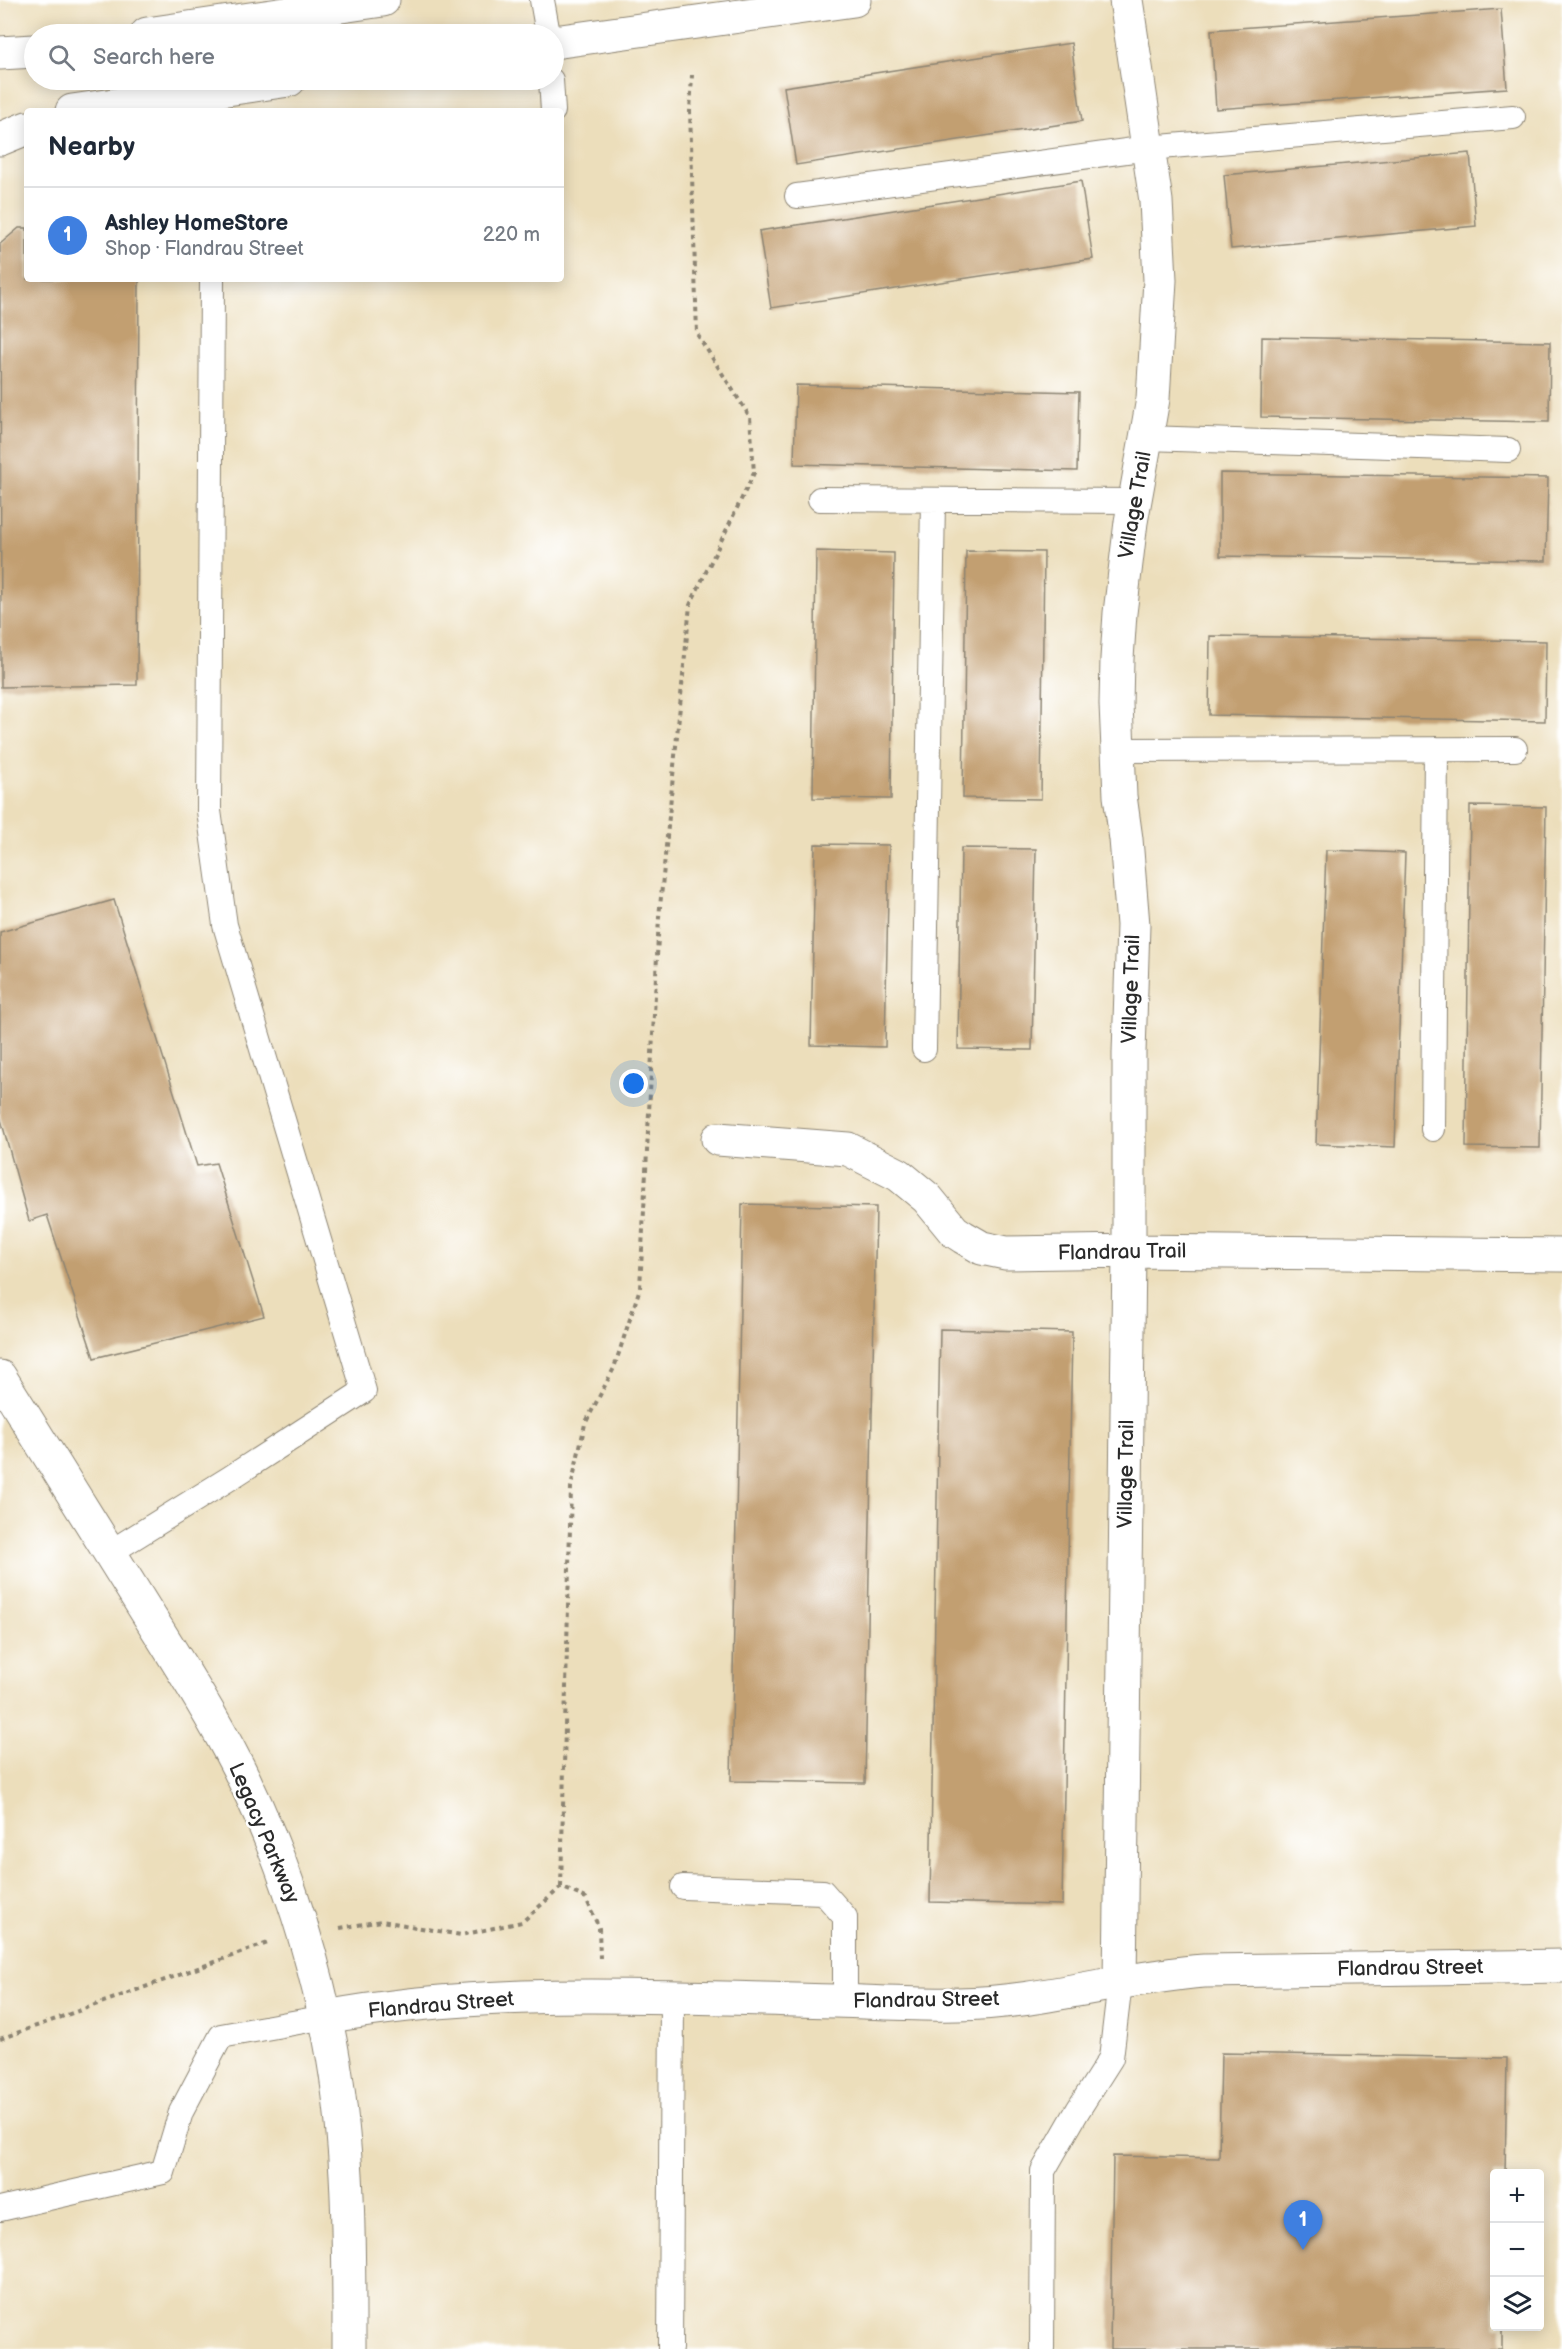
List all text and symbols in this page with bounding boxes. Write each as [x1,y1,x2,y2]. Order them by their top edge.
search box [24,24,564,90]
icon: search [45,41,78,74]
text: Search here [93,44,215,71]
text: Nearby [48,132,135,163]
text: Ashley HomeStore [105,210,288,237]
text: 1 [63,223,72,247]
text: 220 m [483,223,540,247]
text: Shop · Flandrau Street [105,237,304,261]
street label: Village Trail [1113,449,1157,561]
street label: Village Trail [1117,934,1145,1044]
your location [619,1069,648,1098]
street label: Flandrau Trail [1057,1238,1187,1266]
street label: Village Trail [1113,1419,1139,1529]
street label: Legacy Parkway [223,1759,305,1907]
street label: Flandrau Street [1337,1954,1484,1982]
street label: Flandrau Street [367,1986,516,2024]
street label: Flandrau Street [853,1986,1000,2014]
map controls [1490,2169,1544,2331]
button: + [1490,2169,1544,2223]
pin: 1 [1284,2200,1322,2250]
button: − [1490,2223,1544,2277]
button: layers [1490,2277,1544,2331]

